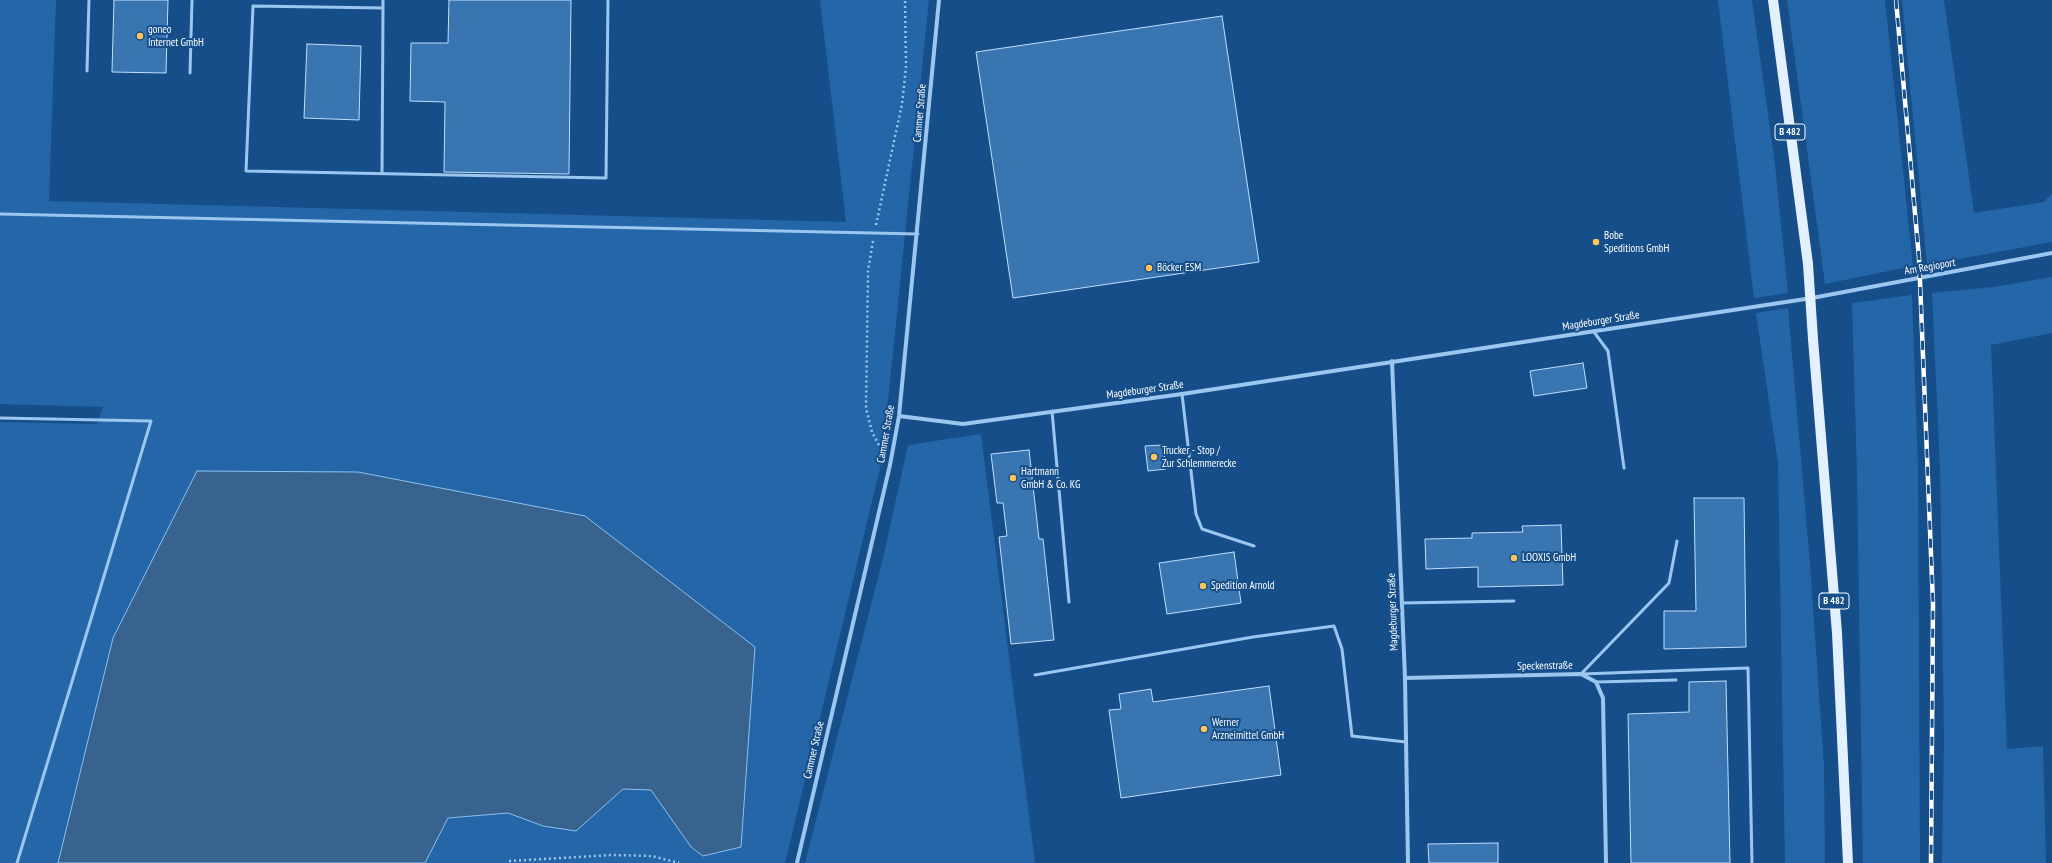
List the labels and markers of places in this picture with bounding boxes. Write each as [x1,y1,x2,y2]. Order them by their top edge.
place label: goneo Internet GmbH [148,23,204,49]
marker: goneo Internet GmbH [135,31,145,41]
place label: Bobe Speditions GmbH [1604,229,1669,255]
marker: Bobe Speditions GmbH [1591,237,1601,247]
place label: Böcker ESM [1157,261,1201,275]
marker: Böcker ESM [1144,263,1154,273]
place label: Trucker - Stop / Zur Schlemmerecke [1162,444,1236,470]
marker: Trucker - Stop / Zur Schlemmerecke [1149,452,1159,462]
place label: Hartmann GmbH & Co. KG [1021,465,1080,491]
marker: Hartmann GmbH & Co. KG [1008,473,1018,483]
place label: LOOXIS GmbH [1522,551,1576,565]
marker: LOOXIS GmbH [1509,553,1519,563]
place label: Spedition Arnold [1211,579,1275,593]
marker: Spedition Arnold [1198,581,1208,591]
place label: Werner Arzneimittel GmbH [1212,716,1284,742]
marker: Werner Arzneimittel GmbH [1199,724,1209,734]

